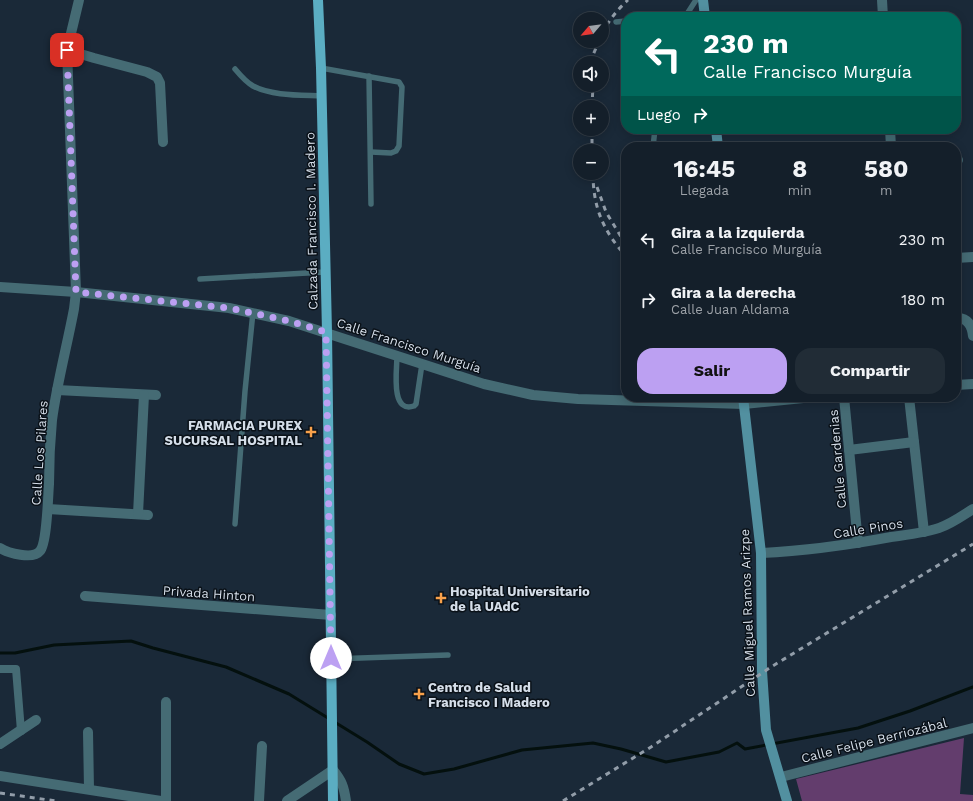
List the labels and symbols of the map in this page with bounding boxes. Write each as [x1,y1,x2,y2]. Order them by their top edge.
north arrow [573,12,609,48]
pin [50,33,84,67]
street label: Calzada Francisco I. Madero [302,132,321,310]
street label: Calle Francisco Murguía [335,315,484,376]
street label: Calle Los Pilares [28,400,51,506]
street label: Calle Gardenias [826,409,849,509]
place label: FARMACIA PUREX SUCURSAL HOSPITAL [165,418,302,448]
marker: FARMACIA PUREX SUCURSAL HOSPITAL [305,426,317,438]
street label: Calle Pinos [832,516,904,541]
street label: Calle Miguel Ramos Arizpe [737,529,758,697]
street label: Privada Hinton [162,583,256,604]
place label: Hospital Universitario de la UAdC [450,584,590,614]
marker: Hospital Universitario de la UAdC [435,592,447,604]
position arrow [310,637,352,679]
place label: Centro de Salud Francisco I Madero [428,680,550,710]
marker: Centro de Salud Francisco I Madero [413,688,425,700]
street label: Calle Felipe Berriozábal [800,715,949,766]

